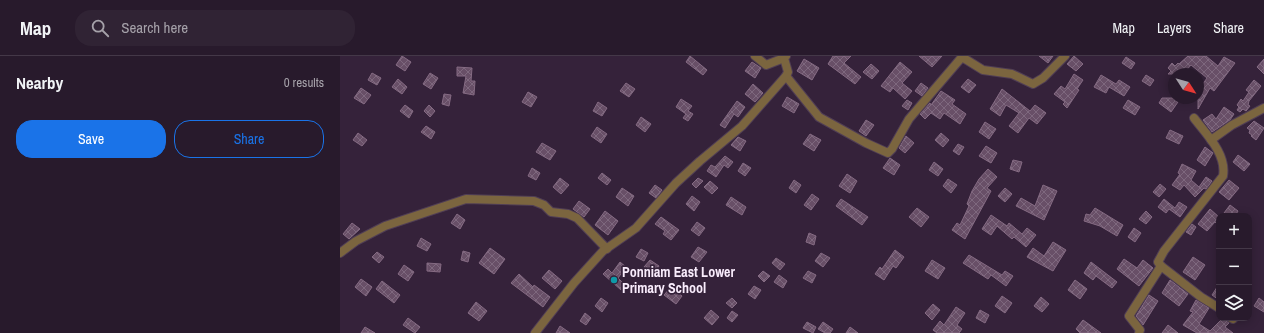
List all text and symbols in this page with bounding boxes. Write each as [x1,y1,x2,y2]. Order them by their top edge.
search box [75,10,355,46]
text: Map [20,15,51,41]
icon: search [89,17,111,39]
text: Search here [121,17,188,38]
text: Map [1113,19,1135,37]
text: Layers [1157,19,1191,37]
text: Share [1213,19,1244,37]
north arrow [1168,68,1204,104]
text: Nearby [16,71,63,94]
text: 0 results [284,74,324,91]
button: Save [16,120,166,158]
button: Share [174,120,324,158]
map controls [1216,213,1252,321]
button: + [1216,213,1252,249]
button: − [1216,249,1252,285]
place label: Ponniam East Lower Primary School [622,263,735,297]
marker: Ponniam East Lower Primary School [609,275,619,285]
button: layers [1216,285,1252,321]

